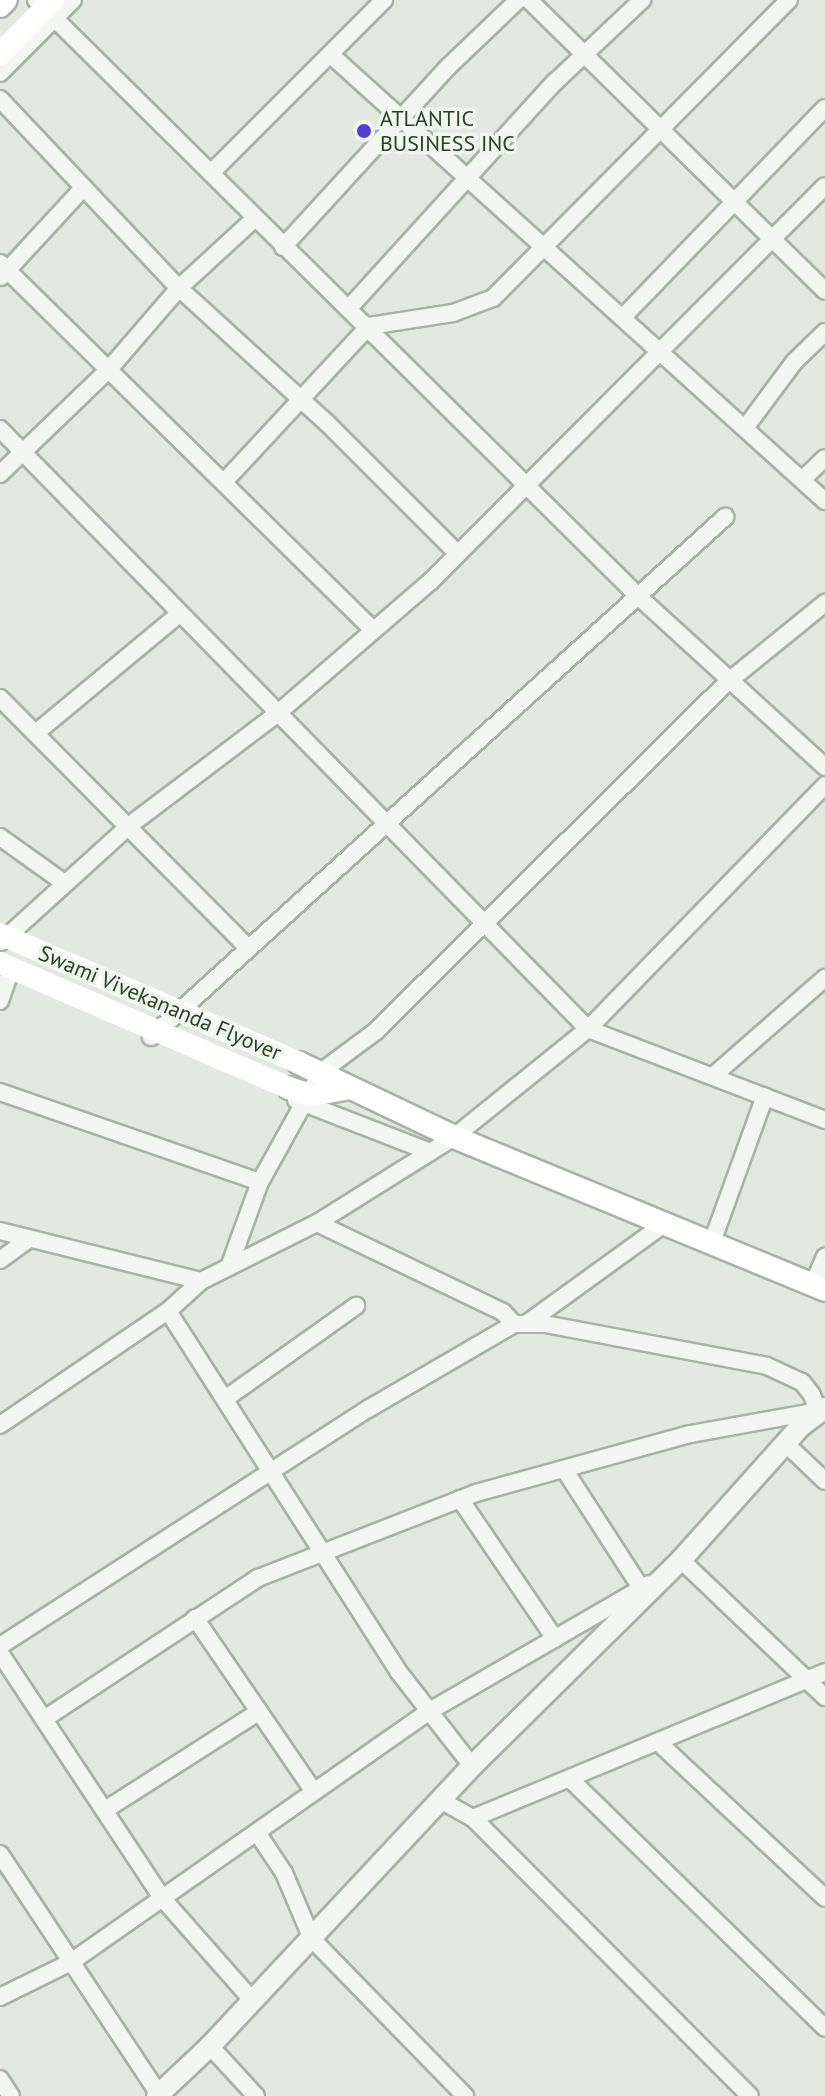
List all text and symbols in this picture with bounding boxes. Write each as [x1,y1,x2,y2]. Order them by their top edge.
place label: ATLANTIC BUSINESS INC [380,105,515,156]
marker: ATLANTIC BUSINESS INC [355,122,373,140]
street label: Swami Vivekananda Flyover [34,940,286,1066]

